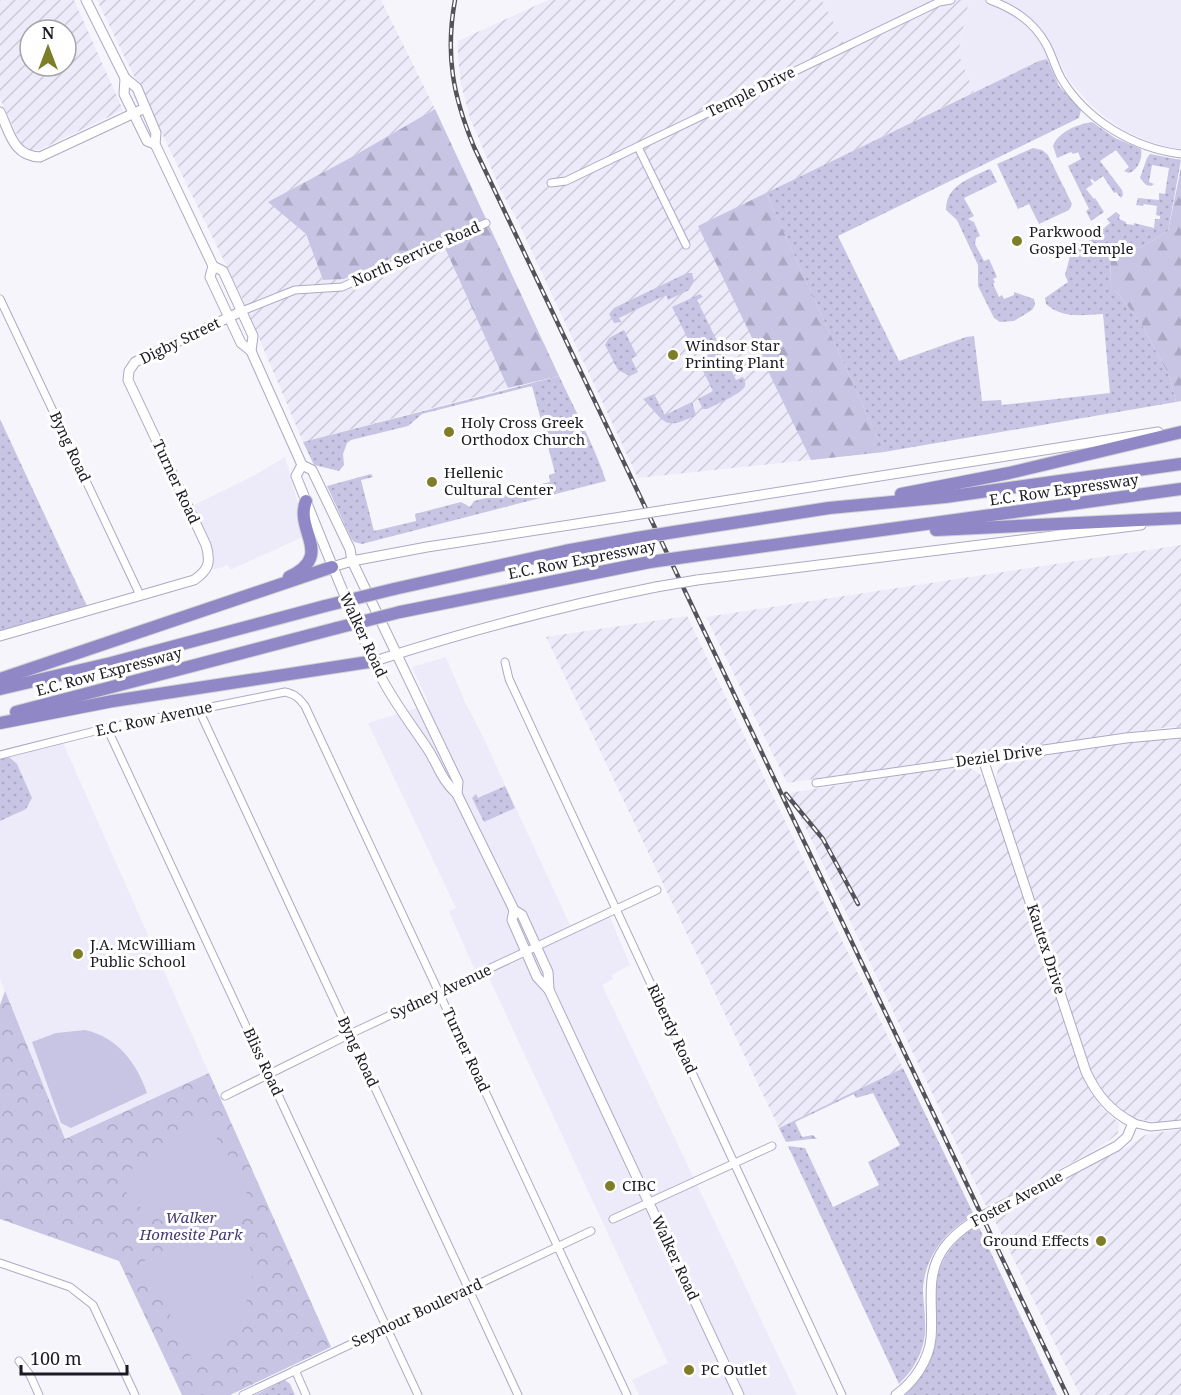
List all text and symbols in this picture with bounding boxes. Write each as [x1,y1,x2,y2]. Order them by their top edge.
north arrow [18,18,78,78]
text: N [42,22,55,44]
street label: Temple Drive [703,61,798,121]
street label: North Service Road [348,216,483,290]
place label: Parkwood Gospel Temple [1029,221,1133,258]
marker: Parkwood Gospel Temple [1010,234,1024,248]
street label: Digby Street [136,312,223,368]
place label: Windsor Star Printing Plant [685,335,784,372]
marker: Windsor Star Printing Plant [666,348,680,362]
street label: Byng Road [46,408,96,485]
place label: Holy Cross Greek Orthodox Church [461,412,586,449]
marker: Holy Cross Greek Orthodox Church [442,425,456,439]
street label: Turner Road [149,436,205,527]
place label: Hellenic Cultural Center [444,462,553,499]
street label: E.C. Row Expressway [988,469,1140,509]
marker: Hellenic Cultural Center [425,475,439,489]
street label: E.C. Row Expressway [506,535,658,583]
street label: Walker Road [336,589,392,680]
street label: E.C. Row Expressway [34,642,184,700]
street label: E.C. Row Avenue [94,696,214,740]
street label: Deziel Drive [954,739,1044,771]
street label: Kautex Drive [1023,901,1071,996]
place label: J.A. McWilliam Public School [89,934,196,971]
marker: J.A. McWilliam Public School [71,947,85,961]
street label: Sydney Avenue [387,959,494,1023]
street label: Riberdy Road [643,981,702,1077]
street label: Turner Road [439,1004,495,1095]
street label: Byng Road [334,1013,384,1090]
street label: Bliss Road [239,1024,288,1099]
street label: Foster Avenue [967,1165,1066,1231]
place label: CIBC [622,1175,656,1195]
marker: CIBC [603,1179,617,1193]
park label: Walker Homesite Park [138,1207,243,1244]
street label: Walker Road [648,1212,704,1303]
place label: Ground Effects [983,1230,1089,1250]
marker: Ground Effects [1094,1234,1108,1248]
street label: Seymour Boulevard [348,1273,485,1351]
scale bar [21,1338,128,1376]
text: 100 m [30,1346,82,1370]
place label: PC Outlet [701,1359,767,1379]
marker: PC Outlet [682,1363,696,1377]

